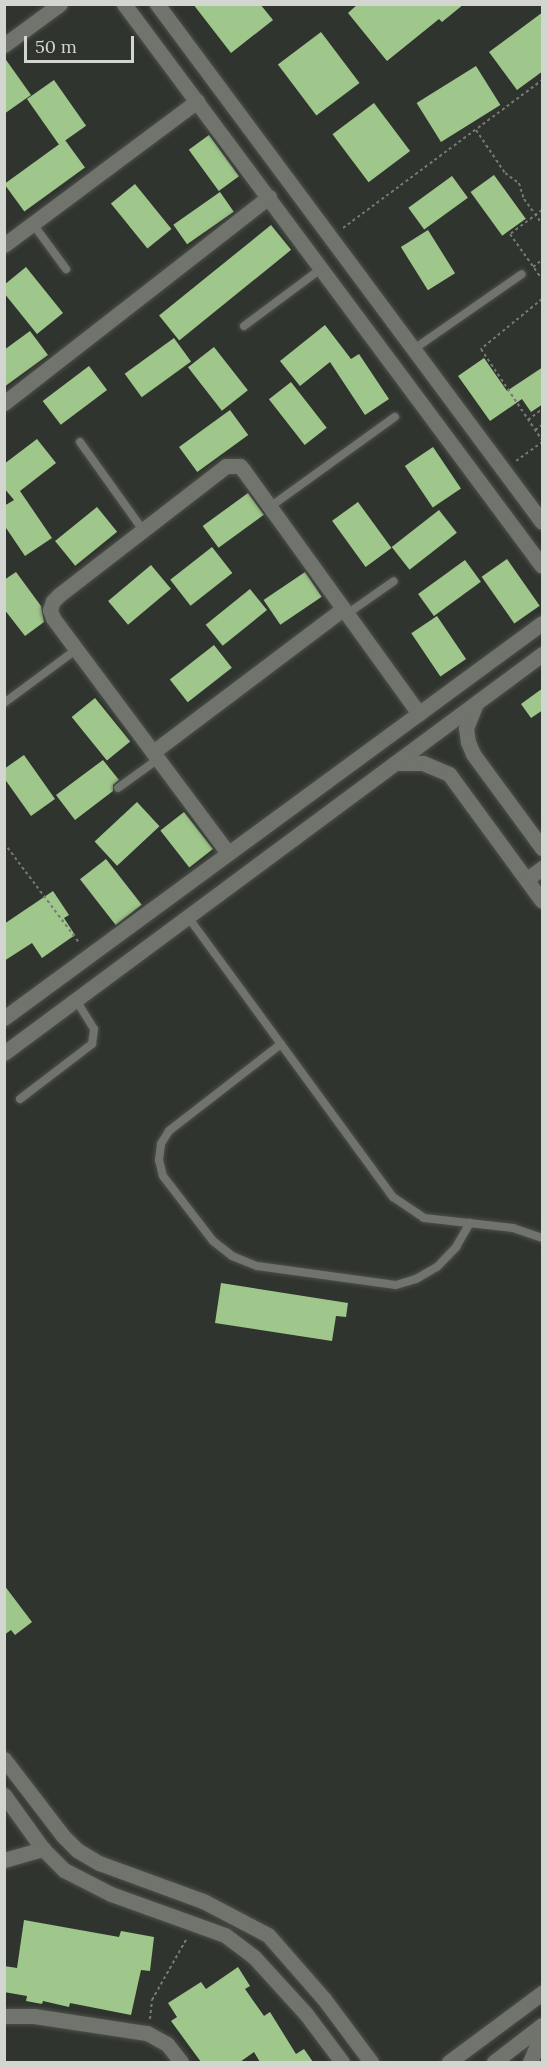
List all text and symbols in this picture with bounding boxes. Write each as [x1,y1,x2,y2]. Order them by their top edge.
scale bar [27,24,136,62]
text: 50 m [35,35,77,58]

